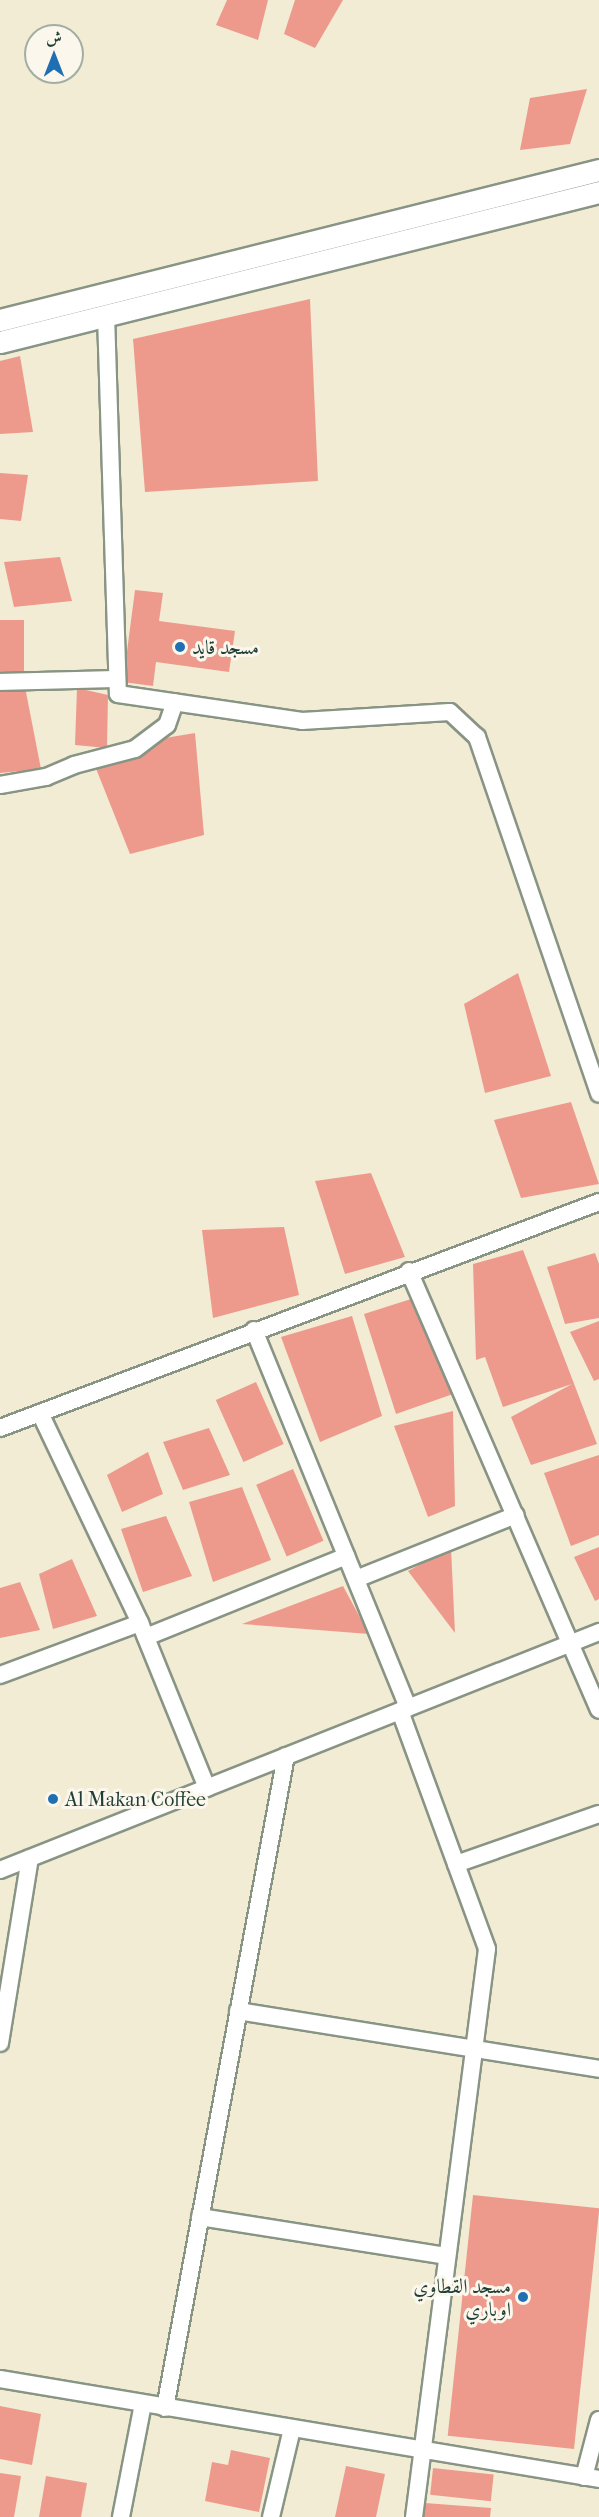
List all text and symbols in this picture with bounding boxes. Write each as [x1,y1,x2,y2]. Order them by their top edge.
north arrow [24,24,84,84]
text: ش [46,28,62,47]
place label: مسجد قايد [192,635,259,659]
marker: مسجد قايد [173,640,187,654]
place label: Al Makan Coffee [65,1787,206,1811]
marker: Al Makan Coffee [46,1792,60,1806]
place label: مسجد القطاوي اوباري [413,2274,511,2321]
marker: مسجد القطاوي اوباري [516,2290,530,2304]

